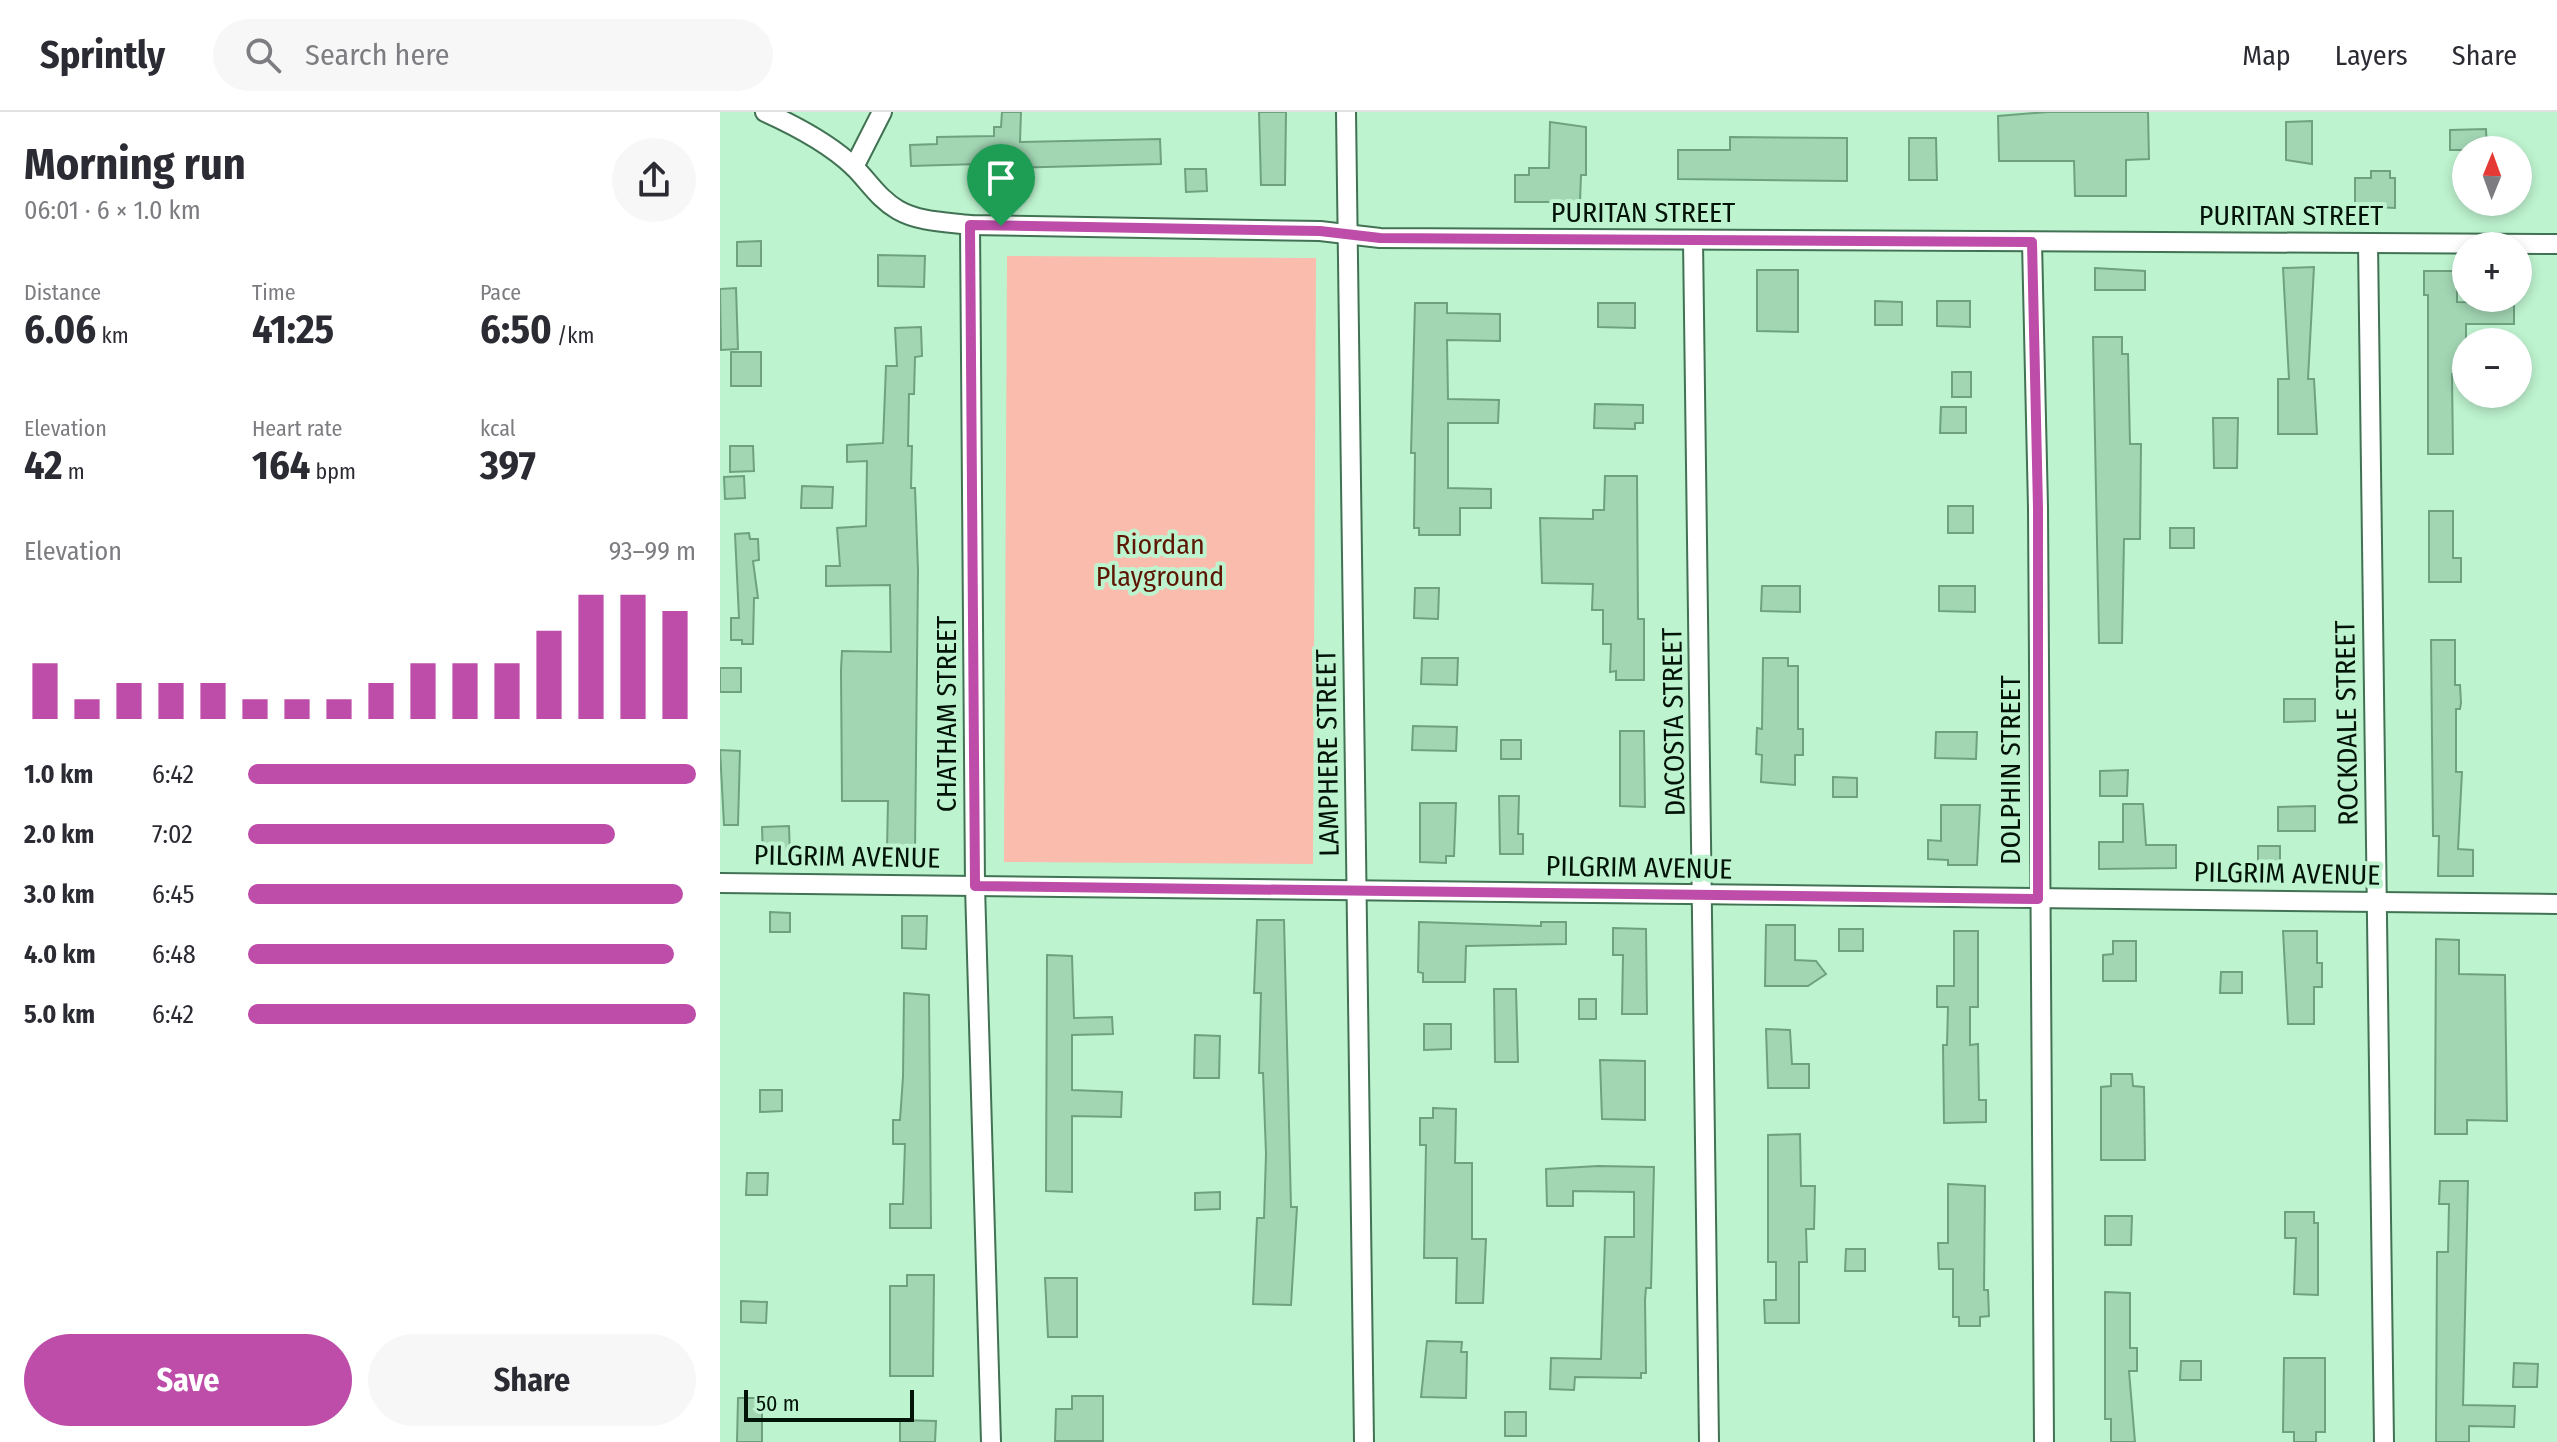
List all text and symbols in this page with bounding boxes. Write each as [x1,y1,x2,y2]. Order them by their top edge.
search box [213,19,773,91]
text: Sprintly [40,32,165,78]
icon: search [241,33,285,77]
text: Search here [305,37,450,73]
text: Map [2242,39,2291,72]
text: Layers [2335,39,2408,72]
text: Share [2452,39,2517,72]
north arrow [2452,136,2532,216]
map controls [2452,136,2532,408]
text: Morning run [24,138,246,191]
button: share [612,138,696,222]
pin [967,144,1035,226]
icon: arrive [979,156,1023,200]
text: 06:01 · 6 × 1.0 km [24,195,201,226]
street label: PURITAN STREET [1551,196,1735,229]
street label: PURITAN STREET [2199,199,2383,232]
button: + [2452,232,2532,312]
text: Distance [24,279,101,306]
text: Time [252,279,296,306]
text: Pace [480,279,521,306]
text: 6.06 [24,306,96,354]
text: 41:25 [252,306,334,354]
text: 6:50 [480,306,552,354]
text: km [96,322,129,349]
text: /km [552,322,595,349]
button: − [2452,328,2532,408]
text: Elevation [24,415,107,442]
text: Heart rate [252,415,342,442]
text: kcal [480,415,516,442]
text: 42 [24,442,63,490]
text: 164 [252,442,310,490]
text: 397 [480,442,536,490]
text: m [63,458,85,485]
text: bpm [310,458,356,485]
park label: Riordan Playground [1096,528,1224,593]
text: Elevation [24,536,122,567]
text: 93–99 m [609,536,696,567]
street label: CHATHAM STREET [930,616,963,812]
street label: ROCKDALE STREET [2328,620,2365,826]
street label: DACOSTA STREET [1655,627,1692,817]
street label: LAMPHERE STREET [1309,649,1346,857]
street label: DOLPHIN STREET [1994,675,2027,865]
text: 1.0 km [24,759,93,790]
text: 6:42 [152,759,194,790]
text: 2.0 km [24,819,94,850]
text: 7:02 [152,819,193,850]
street label: PILGRIM AVENUE [753,838,941,875]
street label: PILGRIM AVENUE [1545,849,1733,886]
street label: PILGRIM AVENUE [2193,855,2381,892]
text: 3.0 km [24,879,95,910]
text: 6:45 [152,879,195,910]
text: 4.0 km [24,939,96,970]
text: 6:48 [152,939,196,970]
text: 5.0 km [24,999,95,1030]
text: 6:42 [152,999,194,1030]
button: Save [24,1334,352,1426]
button: Share [368,1334,696,1426]
scale bar [744,1386,914,1422]
text: 50 m [756,1390,800,1417]

